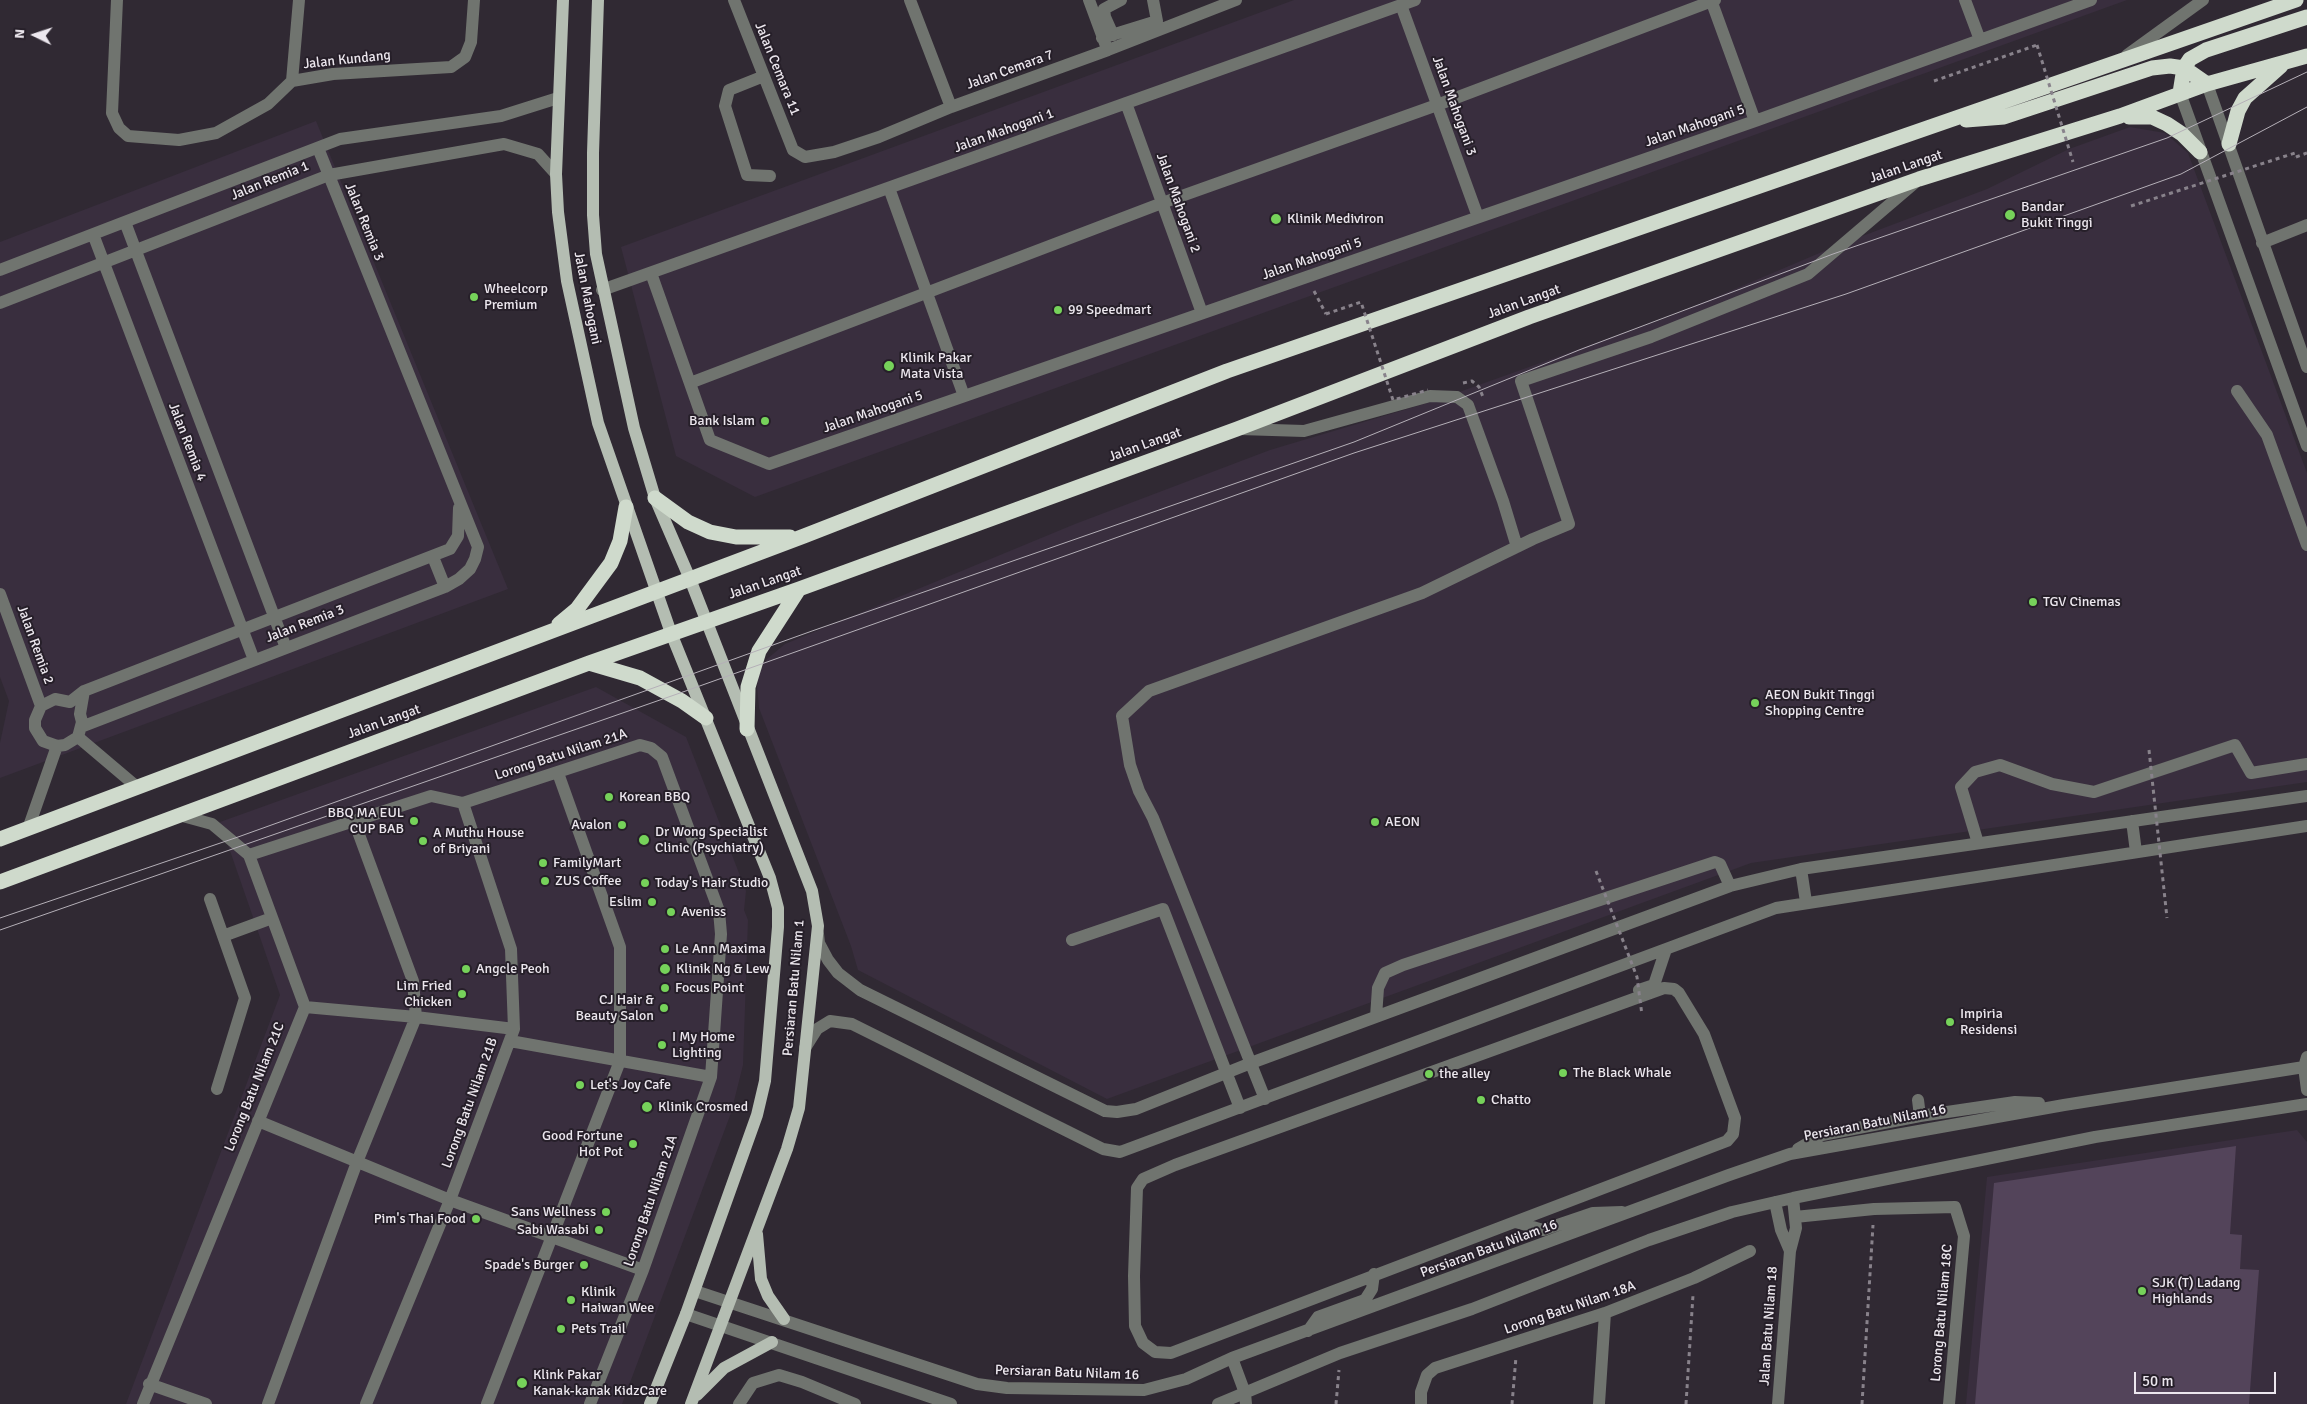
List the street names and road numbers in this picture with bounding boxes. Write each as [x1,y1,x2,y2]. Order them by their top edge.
street label: Jalan Cemara 11 [751,20,803,118]
street label: Jalan Cemara 7 [964,46,1056,94]
street label: Jalan Kundang [302,47,392,73]
street label: Jalan Mahogani 3 [1428,54,1480,158]
street label: Jalan Mahogani 5 [1643,101,1747,151]
street label: Jalan Mahogani 1 [952,105,1056,157]
street label: Jalan Langat [1867,147,1945,187]
street label: Jalan Mahogani 2 [1152,151,1204,255]
street label: Jalan Remia 1 [228,158,312,204]
street label: Jalan Remia 3 [341,180,387,264]
street label: Jalan Mahogani 5 [1260,234,1364,284]
street label: Jalan Mahogani [570,250,604,346]
street label: Jalan Langat [1485,281,1563,323]
street label: Jalan Mahogani 5 [821,387,925,437]
street label: Jalan Remia 4 [164,400,210,484]
street label: Jalan Langat [1106,424,1184,466]
street label: Jalan Langat [726,563,804,603]
street label: Jalan Remia 3 [263,601,347,647]
street label: Jalan Remia 2 [13,603,57,687]
street label: Jalan Langat [345,701,423,743]
street label: Lorong Batu Nilam 21A [493,726,629,784]
street label: Persiaran Batu Nilam 1 [780,919,808,1057]
street label: Lorong Batu Nilam 21C [221,1020,289,1154]
street label: Lorong Batu Nilam 21B [439,1035,501,1171]
street label: Persiaran Batu Nilam 16 [1802,1101,1948,1145]
street label: Lorong Batu Nilam 21A [621,1133,681,1269]
street label: Persiaran Batu Nilam 16 [1418,1216,1560,1282]
street label: Lorong Batu Nilam 18C [1928,1244,1956,1382]
street label: Jalan Batu Nilam 18 [1756,1266,1782,1386]
street label: Lorong Batu Nilam 18A [1502,1278,1638,1338]
street label: Persiaran Batu Nilam 16 [994,1362,1140,1384]

